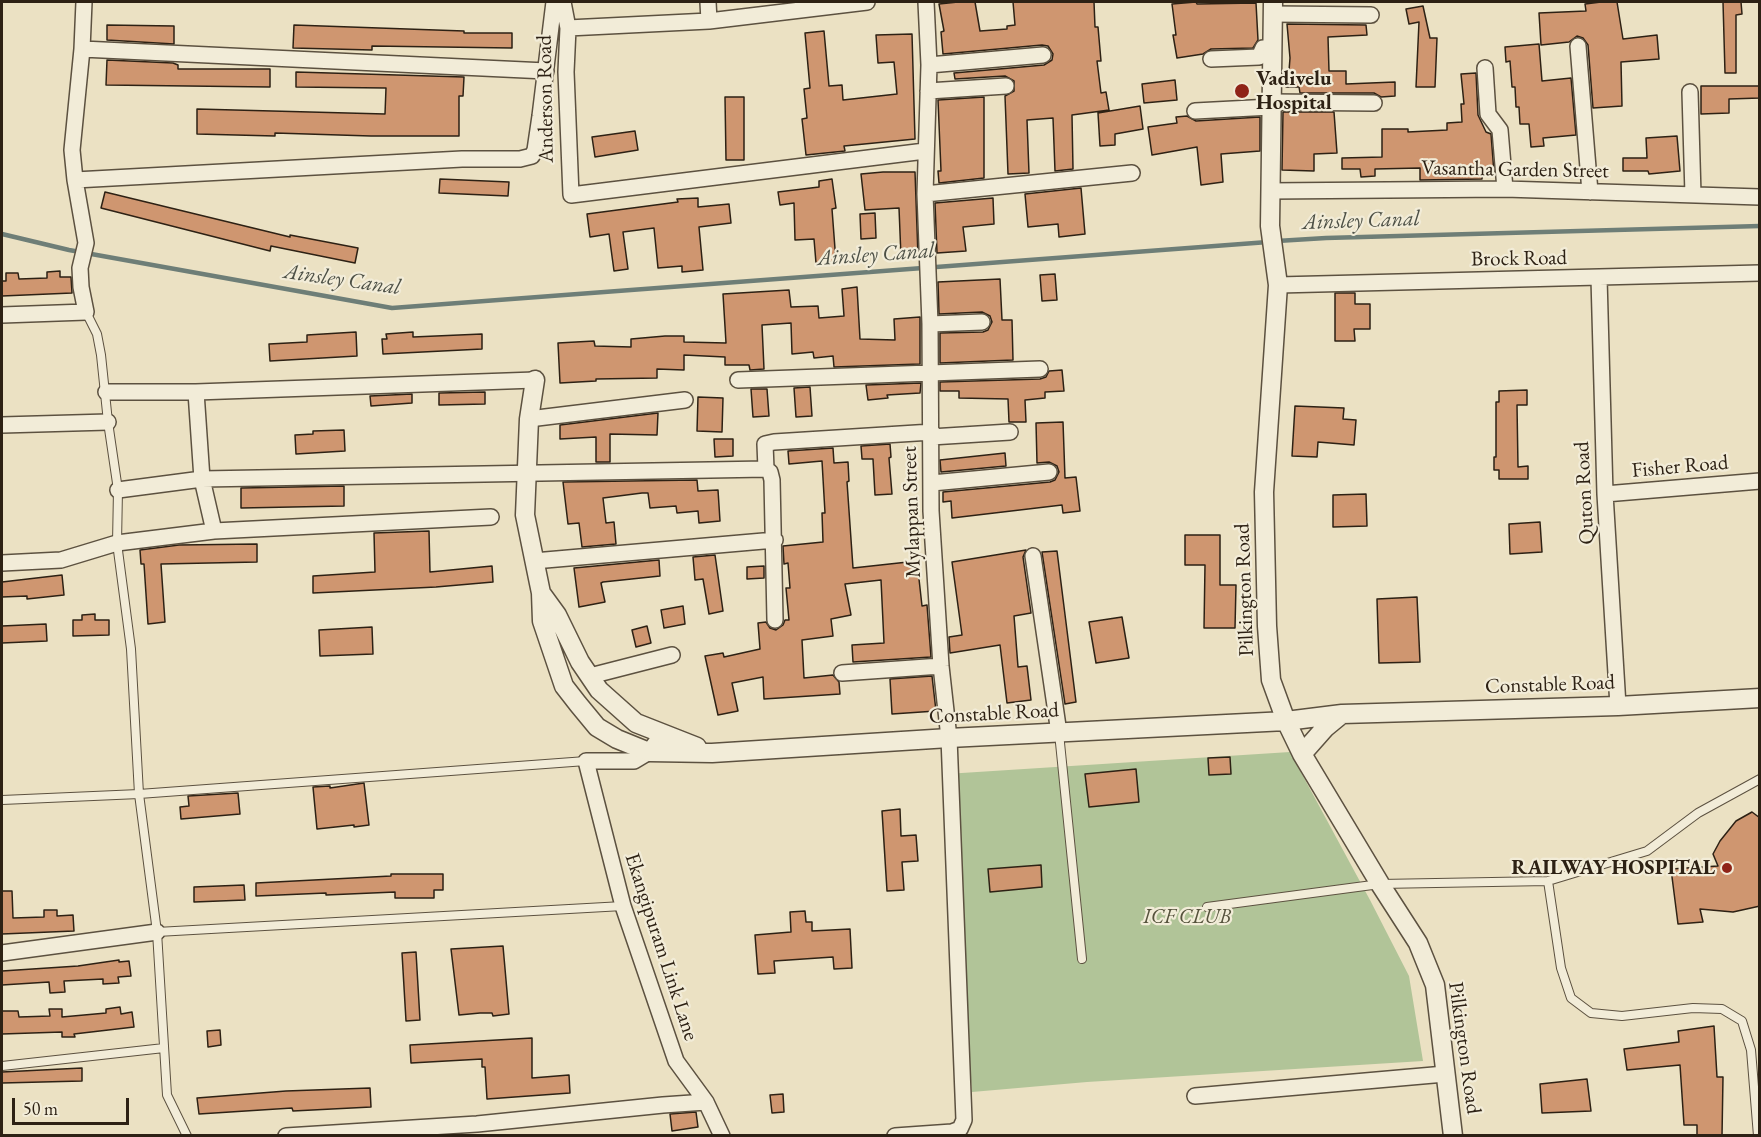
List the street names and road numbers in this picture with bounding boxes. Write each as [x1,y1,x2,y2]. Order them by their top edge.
street label: Anderson Road [532,35,560,163]
street label: Vasantha Garden Street [1421,156,1609,184]
street label: Brock Road [1471,246,1567,272]
street label: Quton Road [1570,441,1600,545]
street label: Mylappan Street [897,446,927,578]
street label: Fisher Road [1631,450,1729,484]
street label: Pilkington Road [1230,523,1260,657]
street label: Constable Road [1485,670,1615,700]
street label: Constable Road [928,698,1060,730]
street label: Ekangipuram Link Lane [619,850,703,1044]
street label: Pilkington Road [1442,980,1486,1116]

